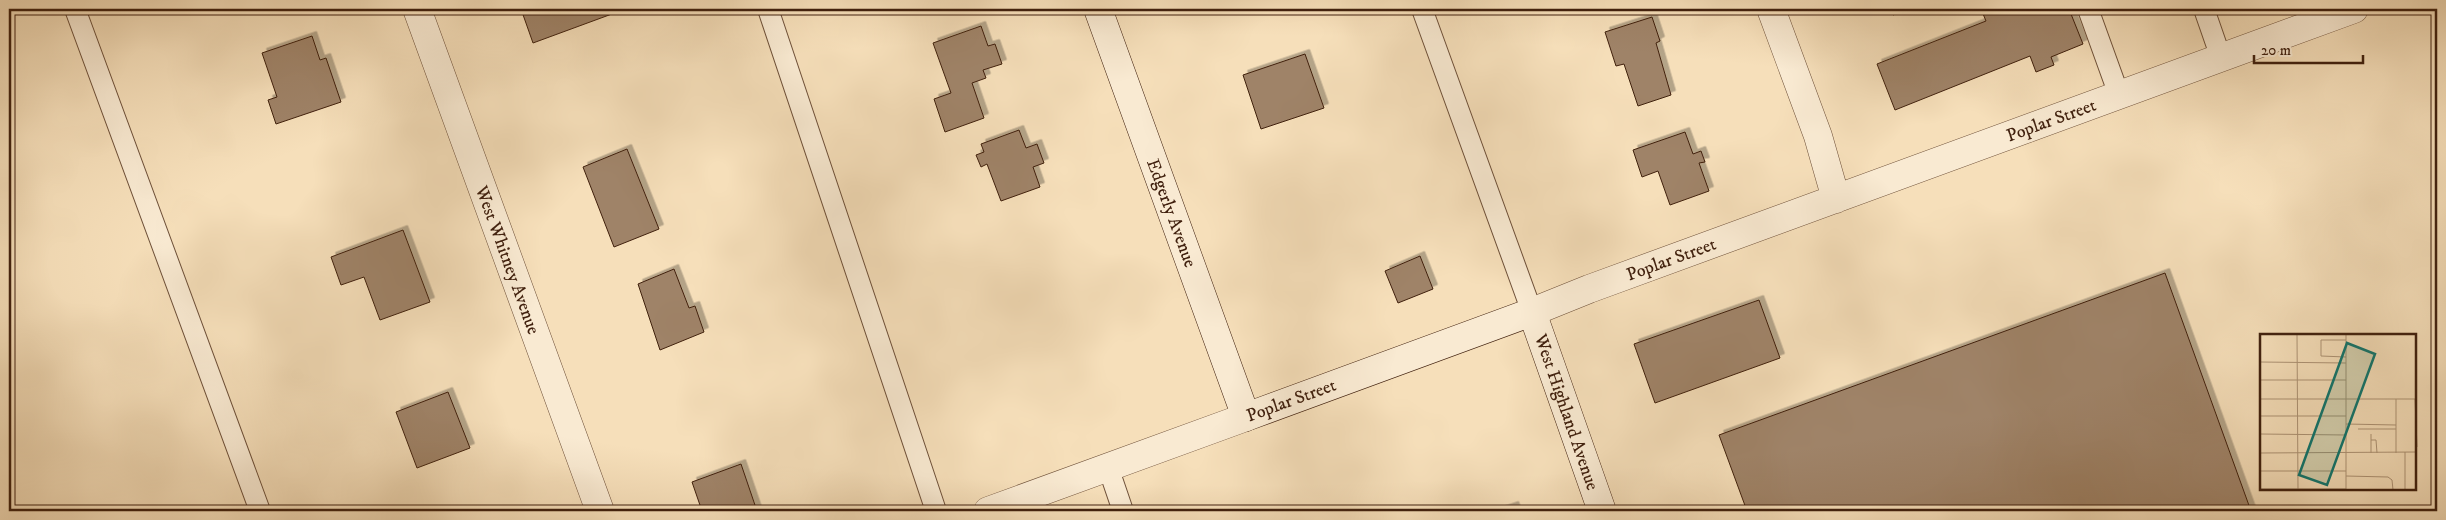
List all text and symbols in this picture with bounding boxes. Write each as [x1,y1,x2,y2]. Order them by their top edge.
scale bar [2254,32,2362,64]
text: 20 m [2261,41,2291,60]
street label: Poplar Street [2003,94,2099,147]
street label: Edgerly Avenue [1141,156,1201,271]
street label: West Whitney Avenue [470,182,544,338]
street label: Poplar Street [1623,233,1719,286]
street label: West Highland Avenue [1529,330,1603,493]
inset map [2260,334,2416,490]
street label: Poplar Street [1243,374,1339,427]

